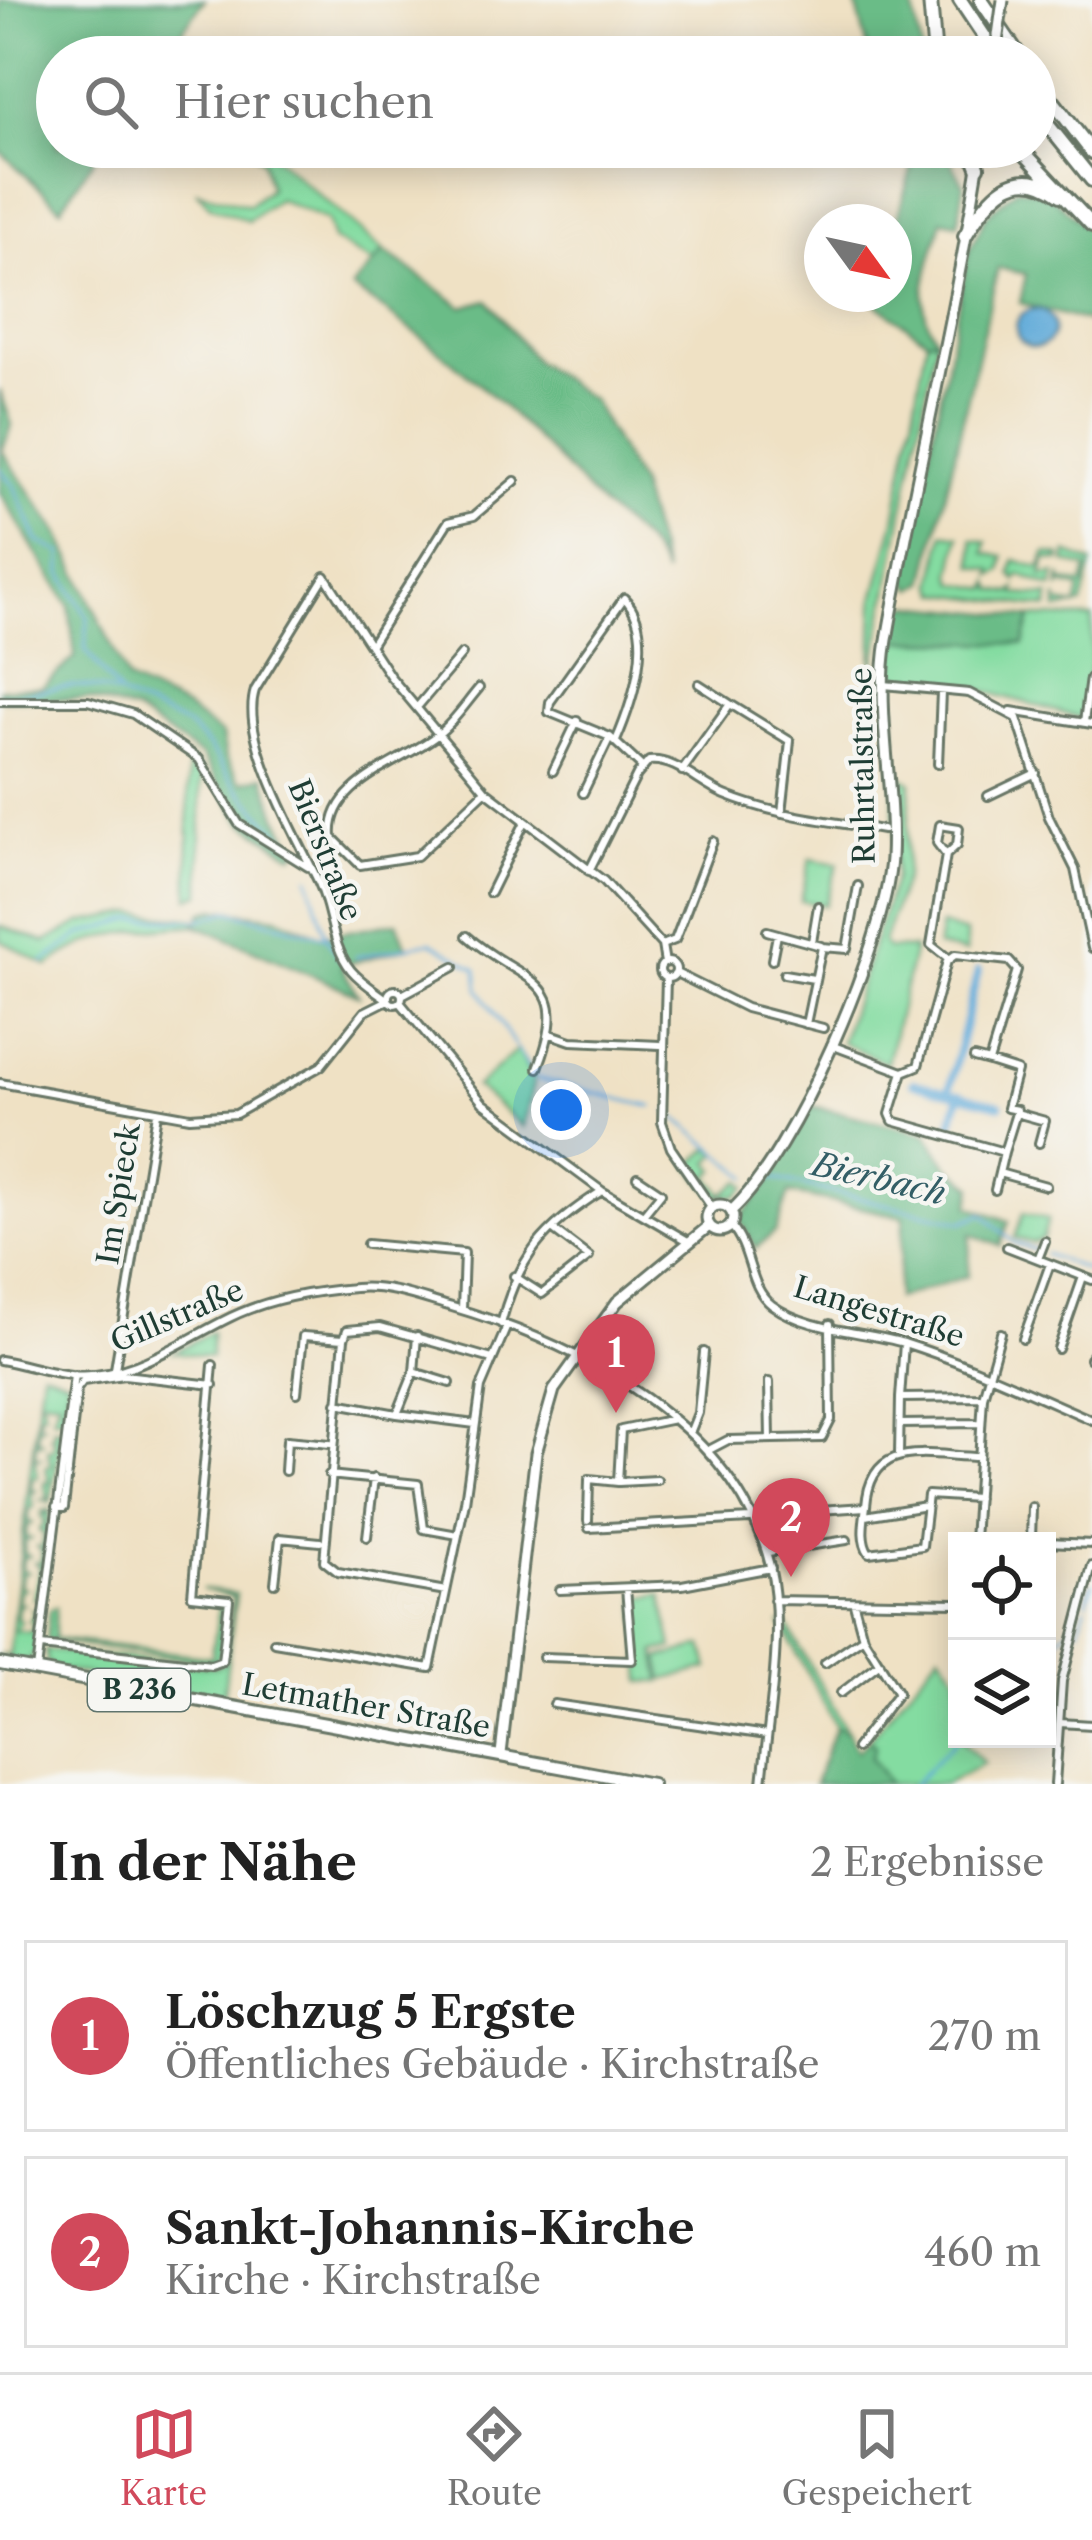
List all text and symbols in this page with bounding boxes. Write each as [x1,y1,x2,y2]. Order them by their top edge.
search box [36,36,1056,168]
icon: search [78,69,144,135]
text: Hier suchen [174,74,434,130]
north arrow [804,204,912,312]
street label: Ruhrtalstraße [842,667,883,865]
street label: Bierstraße [280,774,371,926]
your location [531,1080,591,1140]
street label: Im Spieck [89,1119,148,1267]
water label: Bierbach [805,1143,950,1214]
street label: Langestraße [789,1268,969,1355]
street label: Gillstraße [105,1271,249,1360]
pin: 1 [577,1314,655,1413]
pin: 2 [752,1478,830,1577]
map controls [948,1532,1056,1748]
button: locate [948,1532,1056,1640]
button: layers [948,1640,1056,1748]
street label: Letmather Straße [239,1665,493,1746]
road number: B 236 [88,1669,190,1711]
text: In der Nähe [48,1831,357,1893]
text: 2 Ergebnisse [810,1838,1044,1886]
text: Löschzug 5 Ergste [165,1984,576,2040]
text: 1 [81,2012,99,2060]
text: 270 m [928,2012,1041,2060]
text: Öffentliches Gebäude · Kirchstraße [165,2040,819,2088]
text: Sankt-Johannis-Kirche [165,2200,694,2256]
text: 2 [78,2228,102,2276]
text: 460 m [924,2228,1041,2276]
text: Kirche · Kirchstraße [165,2256,541,2304]
tab: Karte [120,2401,207,2514]
tab: Route [447,2401,542,2514]
tab: Gespeichert [782,2401,972,2514]

